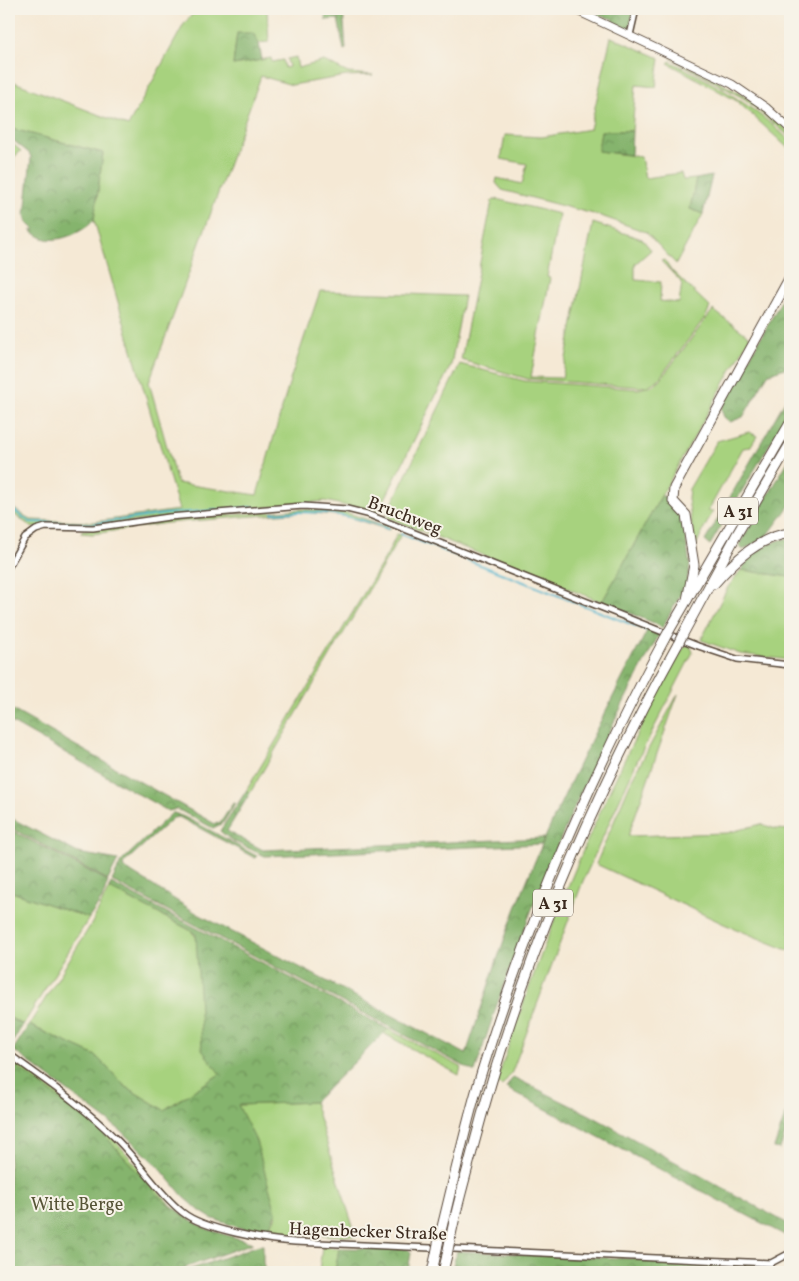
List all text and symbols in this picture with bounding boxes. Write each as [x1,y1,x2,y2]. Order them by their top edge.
street label: Bruchweg [364,491,445,542]
road number: A 31 [718,498,758,524]
road number: A 31 [533,890,573,916]
park label: Witte Berge [31,1193,123,1218]
street label: Hagenbecker Straße [288,1217,447,1248]

